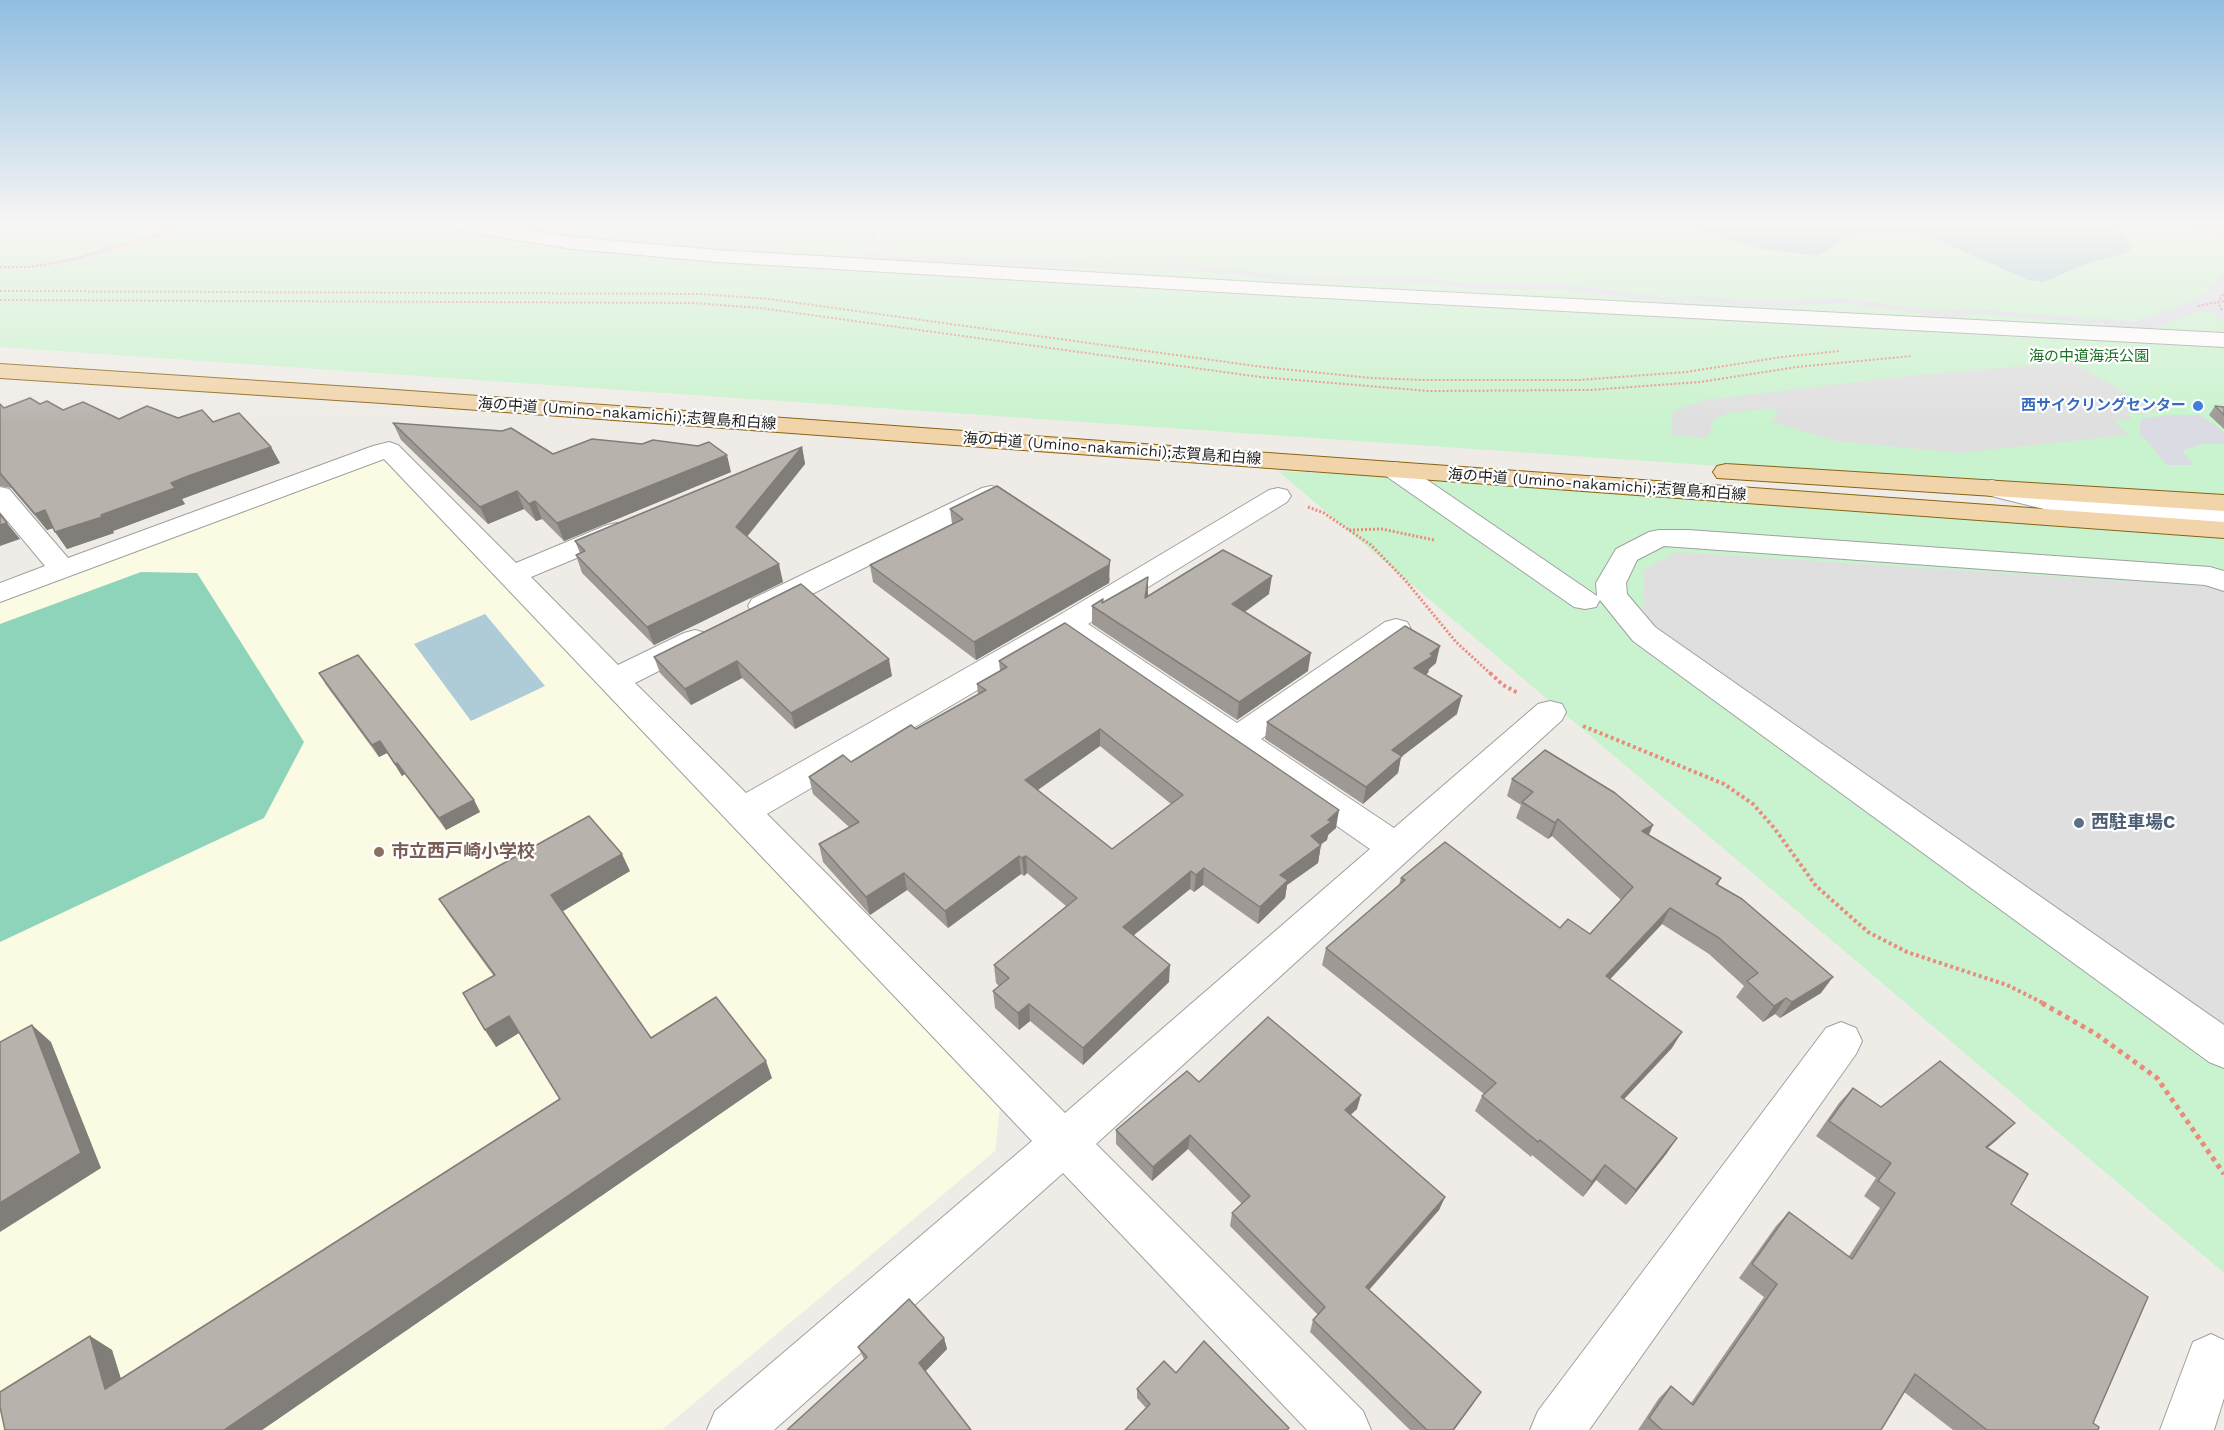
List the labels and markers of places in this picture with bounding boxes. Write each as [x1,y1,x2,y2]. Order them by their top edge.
place label: 西サイクリングセンター [2021,397,2186,415]
marker: 西サイクリングセンター [2191,399,2205,413]
place label: 西駐車場C [2091,812,2175,834]
marker: 西駐車場C [2072,816,2086,830]
place label: 市立西戸崎小学校 [391,841,535,863]
marker: 市立西戸崎小学校 [372,845,386,859]

